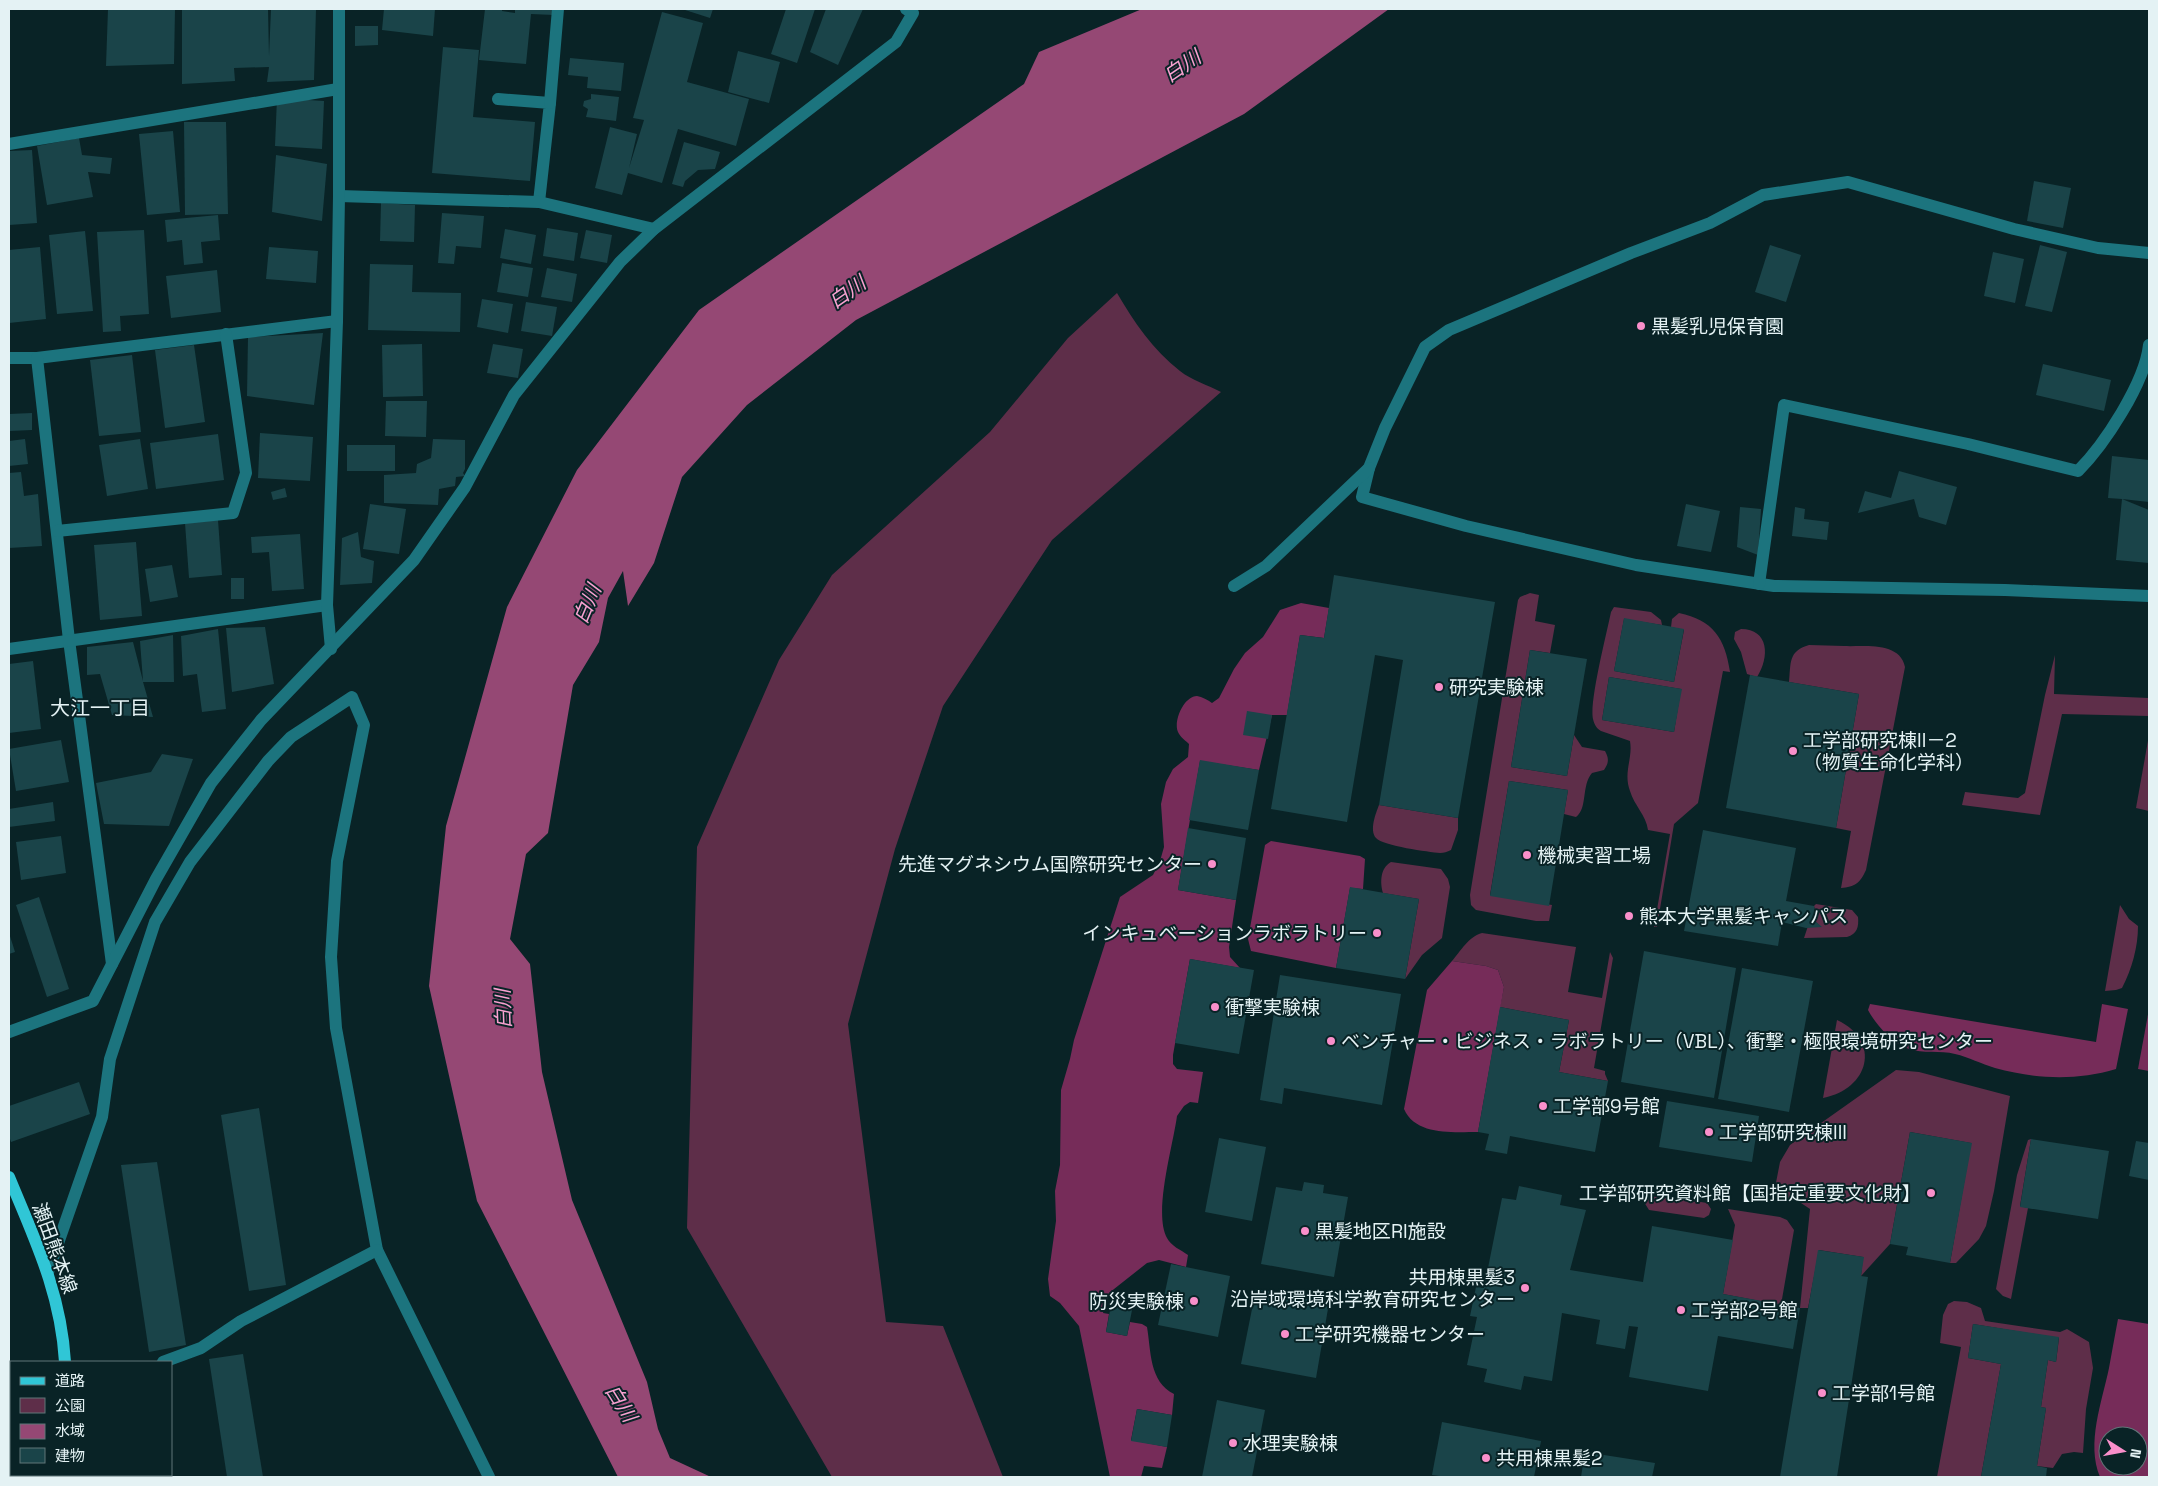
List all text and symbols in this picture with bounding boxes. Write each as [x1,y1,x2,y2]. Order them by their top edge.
water label: 白川 [1158,43,1208,88]
water label: 白川 [823,269,872,314]
place label: 黒髪乳児保育園 [1651,314,1784,339]
marker: 黒髪乳児保育園 [1635,320,1647,332]
water label: 白川 [567,579,608,627]
place label: 研究実験棟 [1449,675,1544,700]
marker: 研究実験棟 [1433,681,1445,693]
district label: 大江一丁目 [50,695,150,721]
place label: 工学部研究棟II－2 （物質生命化学科） [1803,728,1974,775]
marker: 工学部研究棟II－2 （物質生命化学科） [1787,745,1799,757]
place label: 機械実習工場 [1537,843,1651,868]
marker: 機械実習工場 [1521,849,1533,861]
place label: 先進マグネシウム国際研究センター [898,852,1202,877]
marker: 先進マグネシウム国際研究センター [1206,858,1218,870]
place label: 熊本大学黒髪キャンパス [1639,904,1848,929]
marker: 熊本大学黒髪キャンパス [1623,910,1635,922]
place label: インキュベーションラボラトリー [1082,921,1367,946]
marker: インキュベーションラボラトリー [1371,927,1383,939]
water label: 白川 [489,987,517,1029]
place label: 衝撃実験棟 [1225,995,1320,1020]
marker: 衝撃実験棟 [1209,1001,1221,1013]
place label: ベンチャー・ビジネス・ラボラトリー（VBL）、衝撃・極限環境研究センター [1341,1029,1993,1054]
marker: ベンチャー・ビジネス・ラボラトリー（VBL）、衝撃・極限環境研究センター [1325,1035,1337,1047]
place label: 工学部9号館 [1553,1094,1660,1119]
marker: 工学部9号館 [1537,1100,1549,1112]
place label: 工学部研究棟III [1719,1120,1847,1145]
marker: 工学部研究棟III [1703,1126,1715,1138]
place label: 工学部研究資料館【国指定重要文化財】 [1579,1181,1921,1206]
marker: 工学部研究資料館【国指定重要文化財】 [1925,1187,1937,1199]
street label: 瀬田熊本線 [27,1199,83,1297]
place label: 黒髪地区RI施設 [1315,1219,1446,1244]
marker: 黒髪地区RI施設 [1299,1225,1311,1237]
place label: 共用棟黒髪3 沿岸域環境科学教育研究センター [1230,1265,1515,1312]
marker: 共用棟黒髪3 沿岸域環境科学教育研究センター [1519,1282,1531,1294]
place label: 防災実験棟 [1089,1289,1184,1314]
marker: 防災実験棟 [1188,1295,1200,1307]
place label: 工学部2号館 [1691,1298,1797,1323]
marker: 工学部2号館 [1675,1304,1687,1316]
place label: 工学研究機器センター [1295,1322,1485,1347]
marker: 工学研究機器センター [1279,1328,1291,1340]
legend [10,1361,172,1476]
text: 道路 [55,1371,85,1390]
water label: 白川 [599,1379,644,1429]
place label: 工学部1号館 [1832,1381,1935,1406]
marker: 工学部1号館 [1816,1387,1828,1399]
text: 公園 [55,1396,85,1415]
text: 水域 [55,1421,85,1440]
north arrow [2098,1426,2148,1476]
place label: 水理実験棟 [1243,1431,1338,1456]
marker: 水理実験棟 [1227,1437,1239,1449]
text: 建物 [55,1446,85,1465]
place label: 共用棟黒髪2 [1496,1446,1602,1471]
text: N [2126,1447,2145,1460]
marker: 共用棟黒髪2 [1480,1452,1492,1464]

